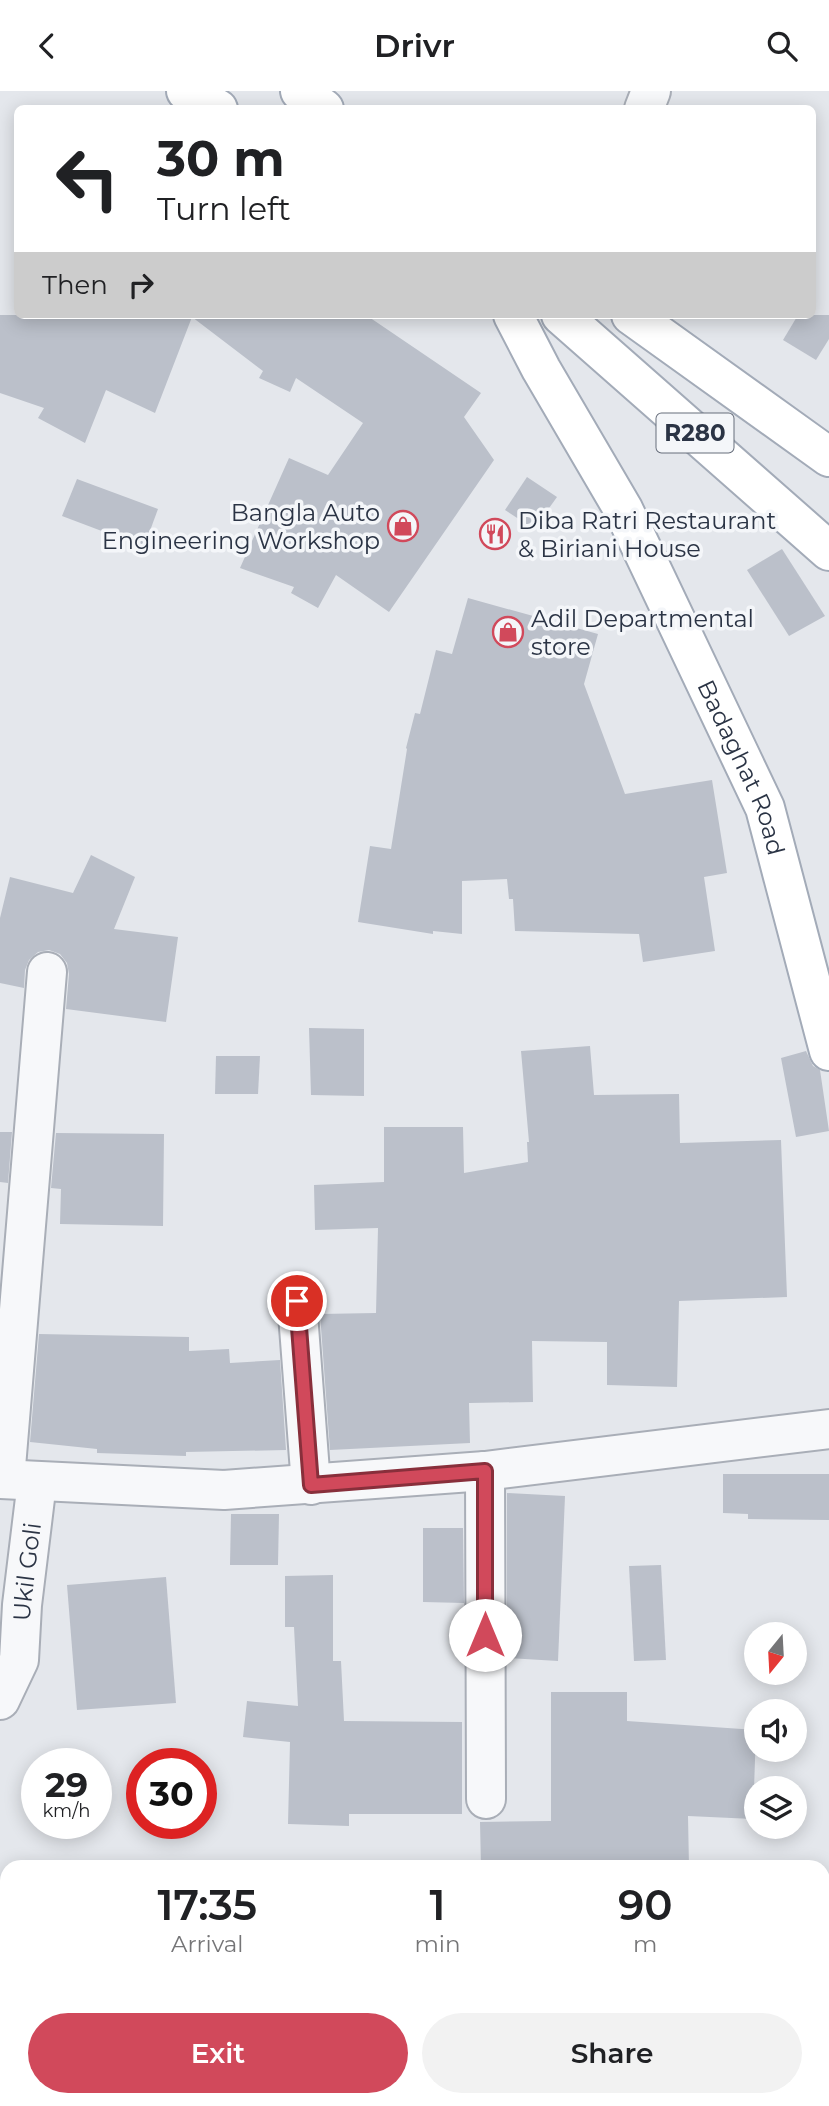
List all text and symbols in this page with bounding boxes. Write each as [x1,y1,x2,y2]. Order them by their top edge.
text: Drivr [374,26,455,65]
icon: back [28,27,66,65]
icon: search [763,27,801,65]
text: 30 m [157,129,285,188]
icon: left [42,133,133,224]
text: Turn left [157,189,291,228]
icon: right [122,266,160,304]
text: Then [42,269,108,301]
road number: R280 [656,413,734,453]
place label: Bangla Auto Engineering Workshop [102,498,380,555]
place label: Diba Ratri Restaurant & Biriani House [518,506,776,563]
shop icon: Bangla Auto Engineering Workshop [386,509,420,543]
restaurant icon: Diba Ratri Restaurant & Biriani House [478,517,512,551]
place label: Adil Departmental store [531,604,754,661]
shop icon: Adil Departmental store [491,615,525,649]
street label: Badaghat Road [692,675,791,858]
pin [267,1271,327,1331]
icon: arrive [278,1282,316,1320]
street label: Ukil Goli [7,1521,46,1622]
position arrow [448,1598,522,1672]
north arrow [744,1622,807,1685]
map controls [744,1622,807,1839]
button: sound [744,1699,807,1762]
speed limit sign: 30 [126,1748,217,1839]
text: 29 [45,1763,88,1806]
button: layers [744,1776,807,1839]
text: km/h [42,1800,91,1822]
text: 17:35 [157,1879,257,1931]
text: 1 [429,1879,445,1931]
text: 90 [618,1879,673,1931]
text: Arrival [171,1930,243,1958]
text: min [414,1930,461,1958]
text: m [633,1930,657,1958]
button: Exit [28,2013,408,2093]
button: Share [422,2013,802,2093]

